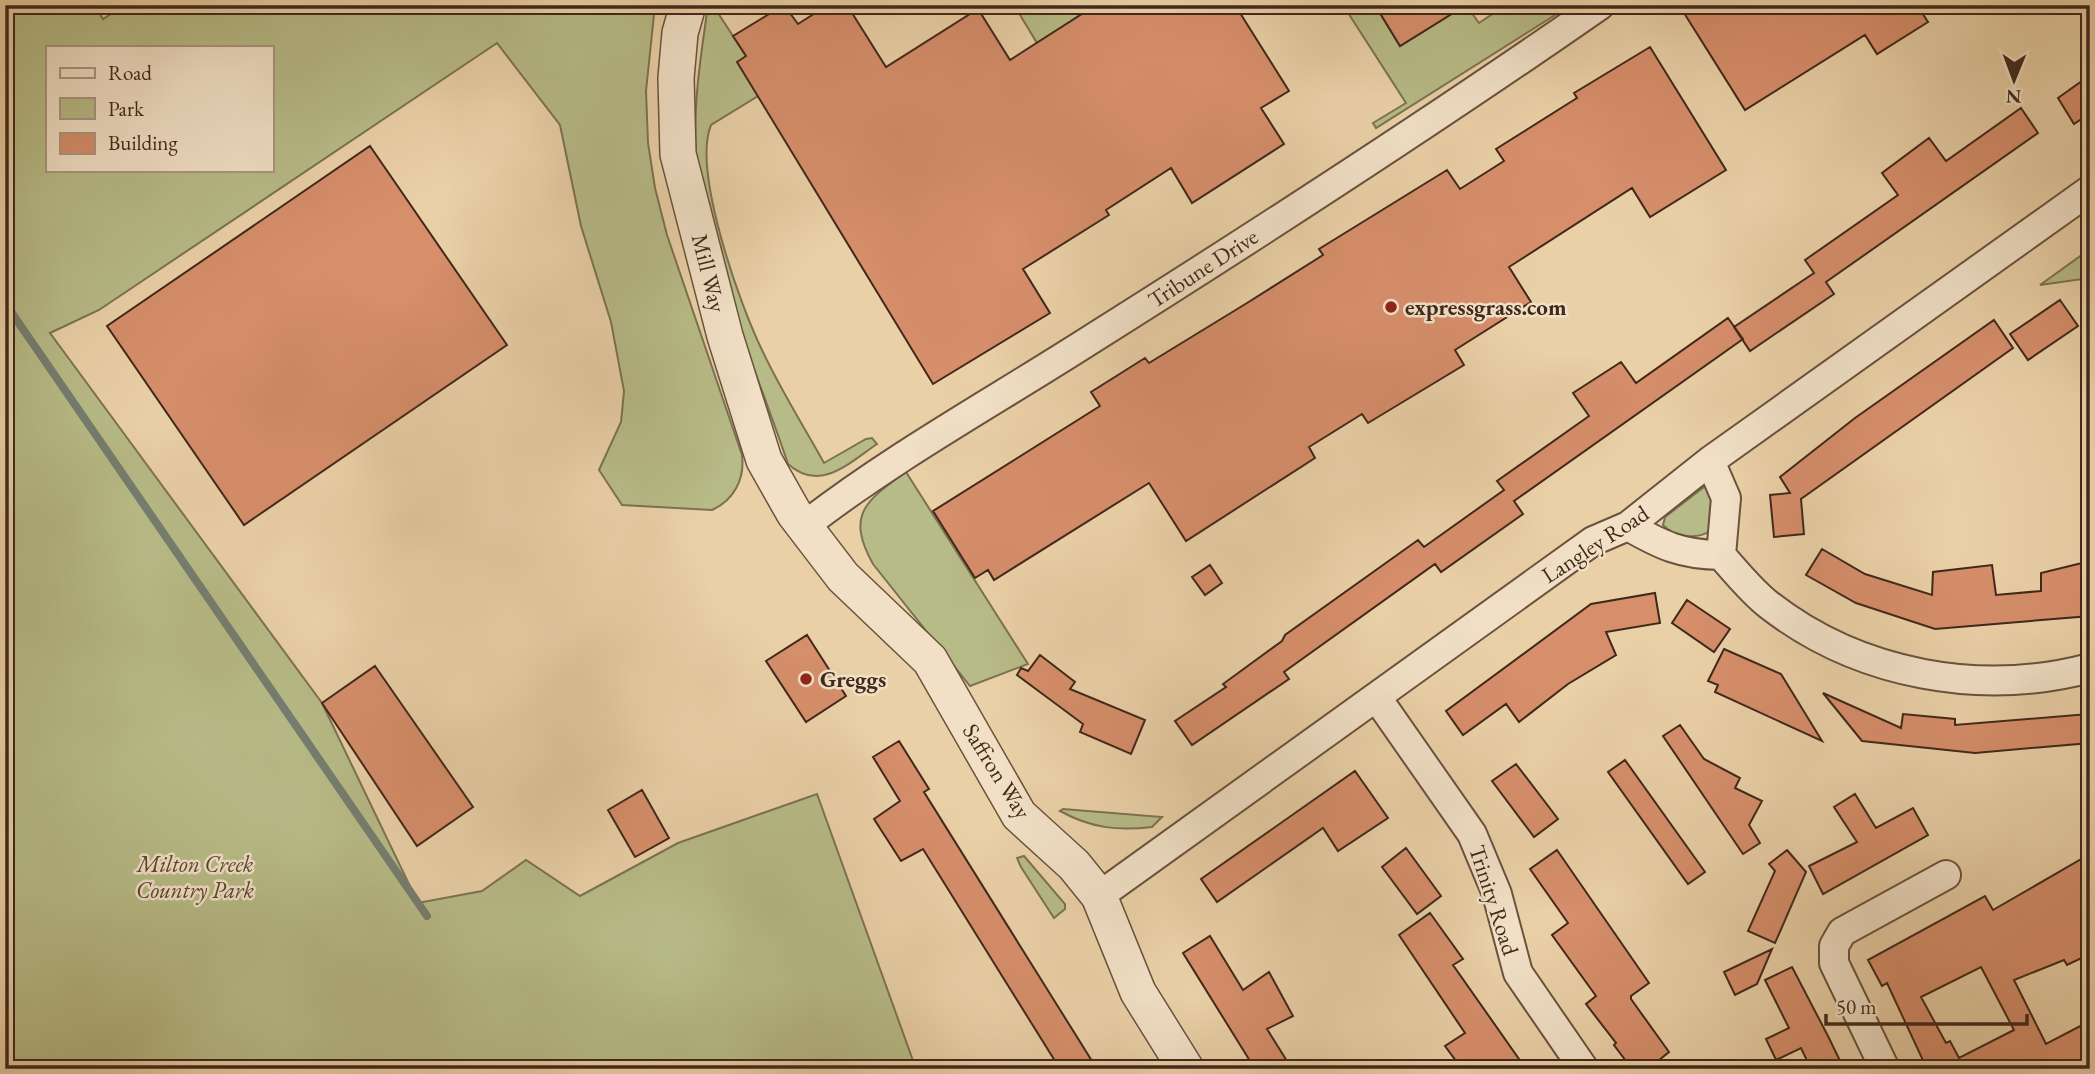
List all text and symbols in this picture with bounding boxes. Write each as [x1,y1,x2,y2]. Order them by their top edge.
legend [46,46,273,172]
north arrow [1980,46,2050,116]
text: Road [108,59,152,86]
text: N [2005,84,2022,109]
text: Park [108,95,145,122]
text: Building [108,129,178,156]
street label: Tribune Drive [1142,221,1264,315]
street label: Mill Way [685,231,733,316]
place label: expressgrass.com [1405,292,1567,322]
marker: expressgrass.com [1383,299,1399,315]
street label: Langley Road [1536,498,1655,590]
place label: Greggs [820,664,886,694]
marker: Greggs [798,671,814,687]
street label: Saffron Way [956,718,1038,825]
street label: Trinity Road [1462,841,1526,959]
park label: Milton Creek Country Park [135,849,255,905]
scale bar [1826,983,2027,1027]
text: 50 m [1836,993,1877,1020]

